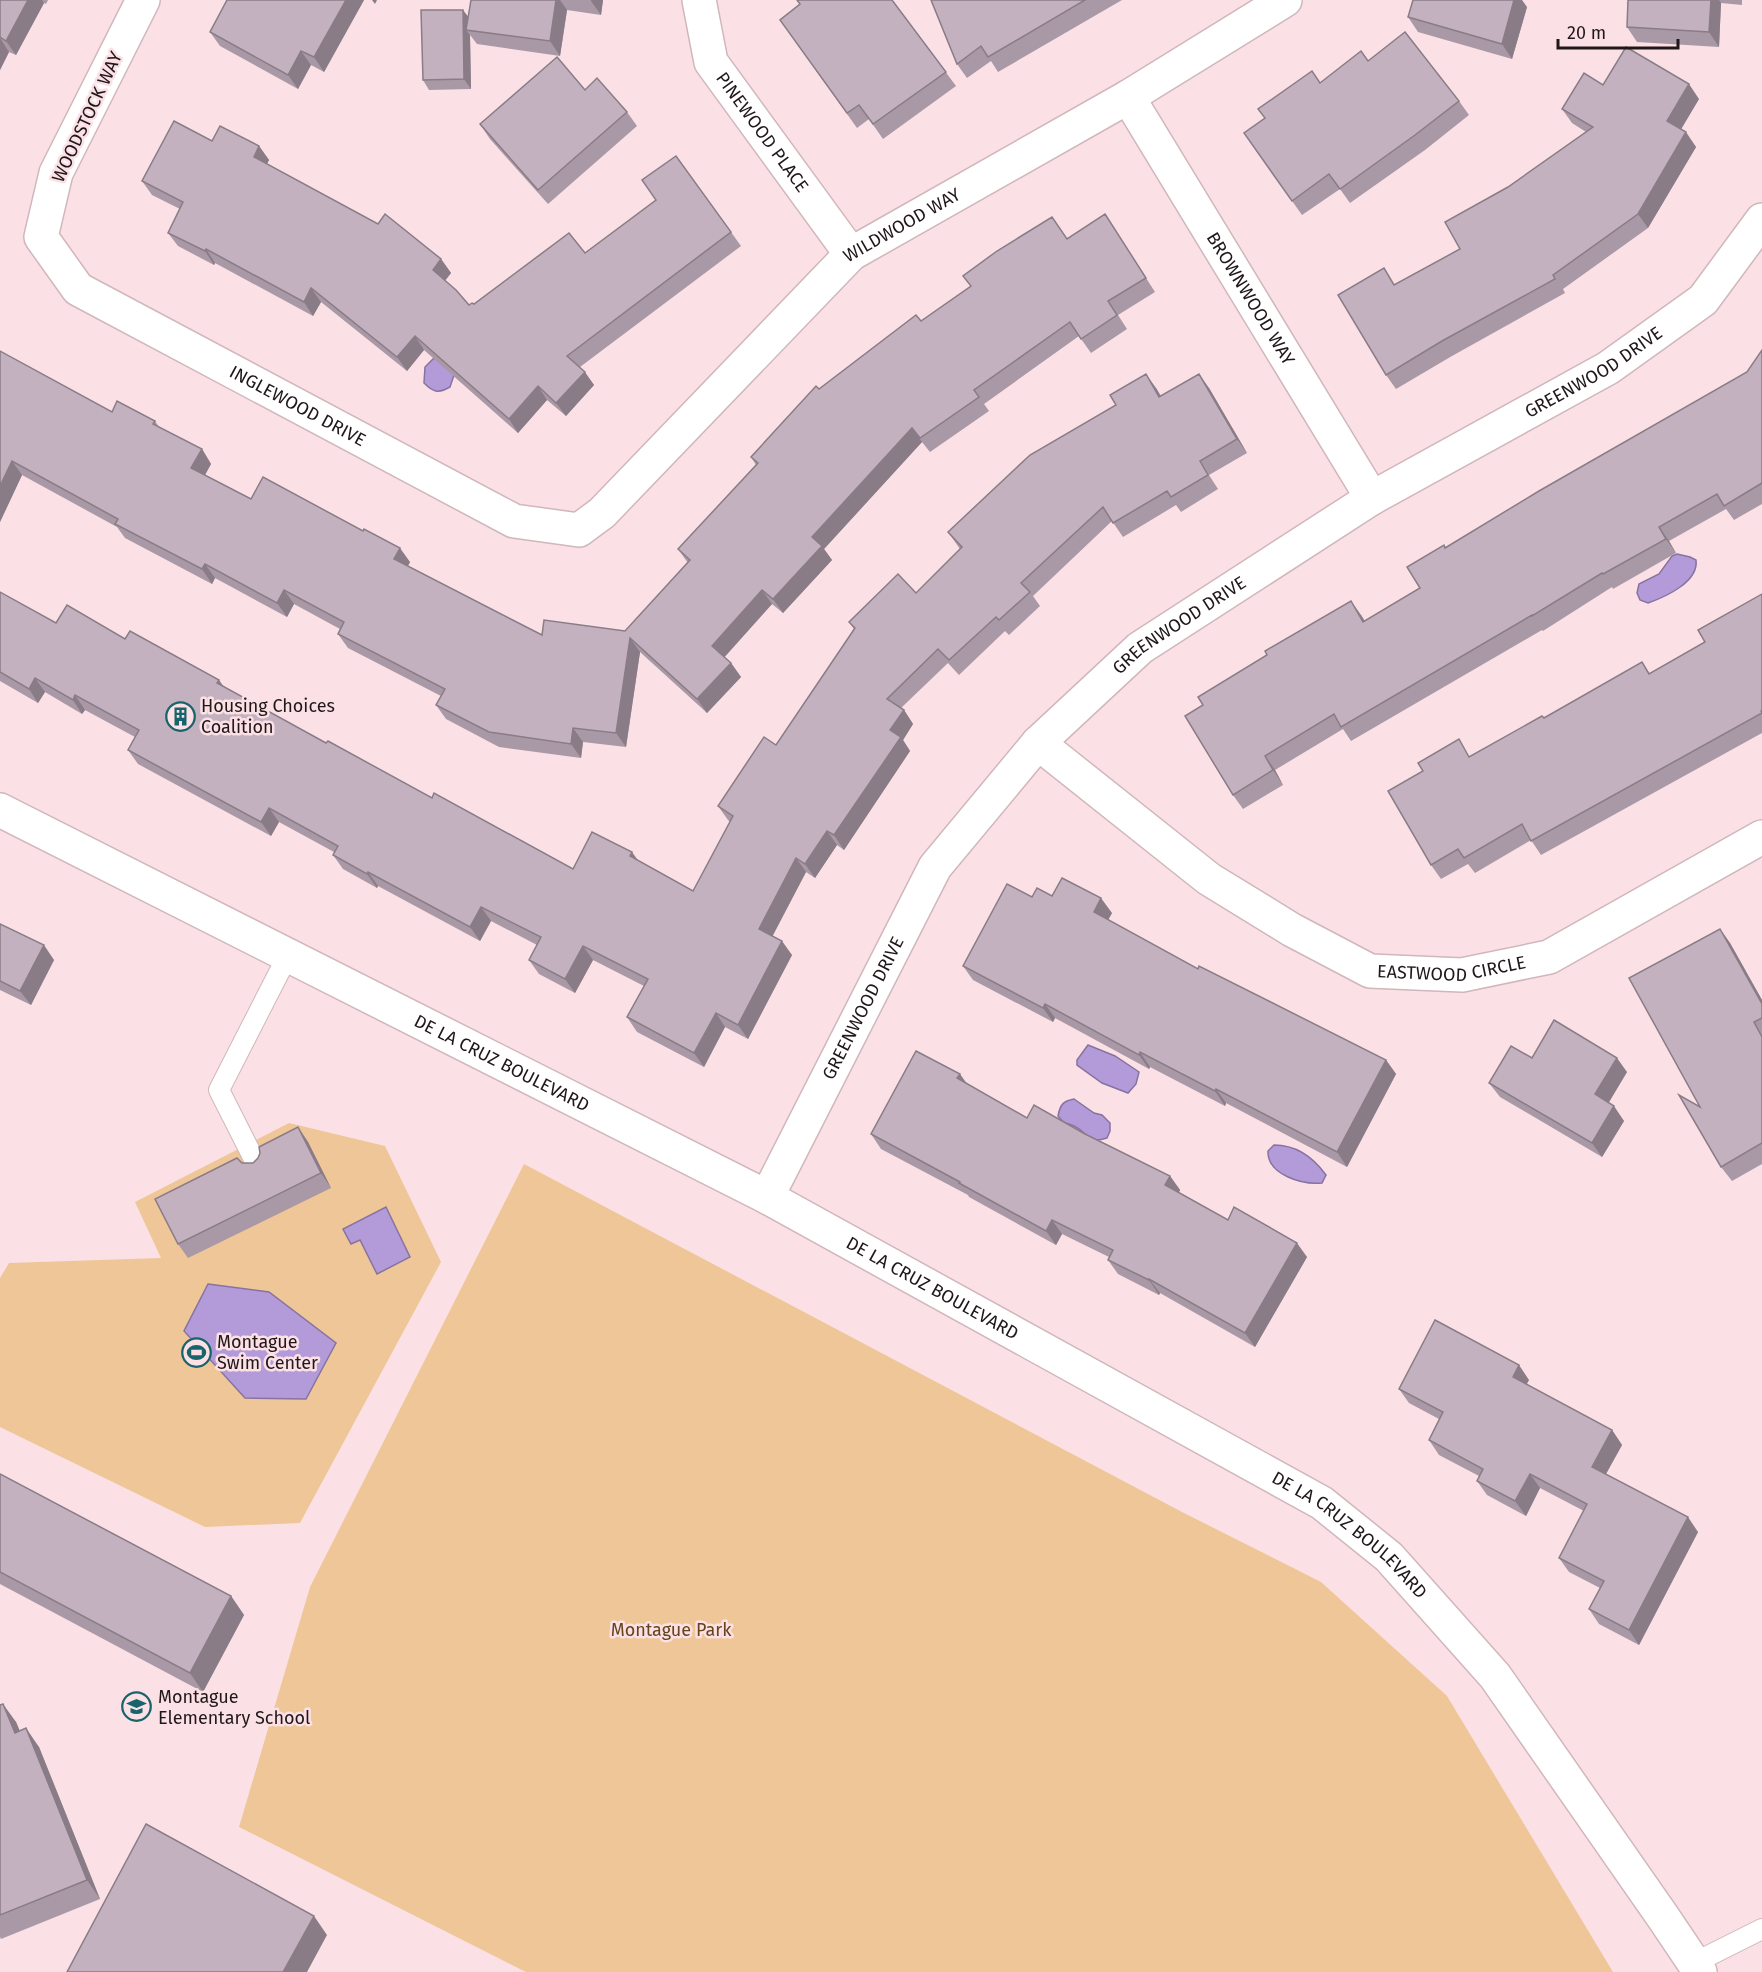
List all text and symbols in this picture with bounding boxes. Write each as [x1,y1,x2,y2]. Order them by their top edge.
scale bar [1558,12,1678,50]
text: 20 m [1567,22,1606,44]
street label: WOODSTOCK WAY [47,48,127,186]
street label: PINEWOOD PLACE [711,68,813,197]
street label: WILDWOOD WAY [839,183,964,267]
street label: BROWNWOOD WAY [1202,228,1300,369]
street label: GREENWOOD DRIVE [1521,322,1667,423]
street label: INGLEWOOD DRIVE [226,361,370,451]
street label: GREENWOOD DRIVE [1108,572,1250,679]
place label: Housing Choices Coalition [201,695,335,738]
building icon: Housing Choices Coalition [164,700,196,732]
street label: GREENWOOD DRIVE [818,933,909,1083]
street label: EASTWOOD CIRCLE [1377,951,1528,986]
street label: DE LA CRUZ BOULEVARD [410,1010,593,1117]
street label: DE LA CRUZ BOULEVARD [842,1232,1022,1345]
place label: Montague Swim Center [217,1331,318,1374]
sports icon: Montague Swim Center [180,1336,212,1368]
street label: DE LA CRUZ BOULEVARD [1268,1467,1432,1603]
park label: Montague Park [611,1619,732,1641]
place label: Montague Elementary School [158,1686,310,1729]
school or university icon: Montague Elementary School [121,1691,153,1723]

